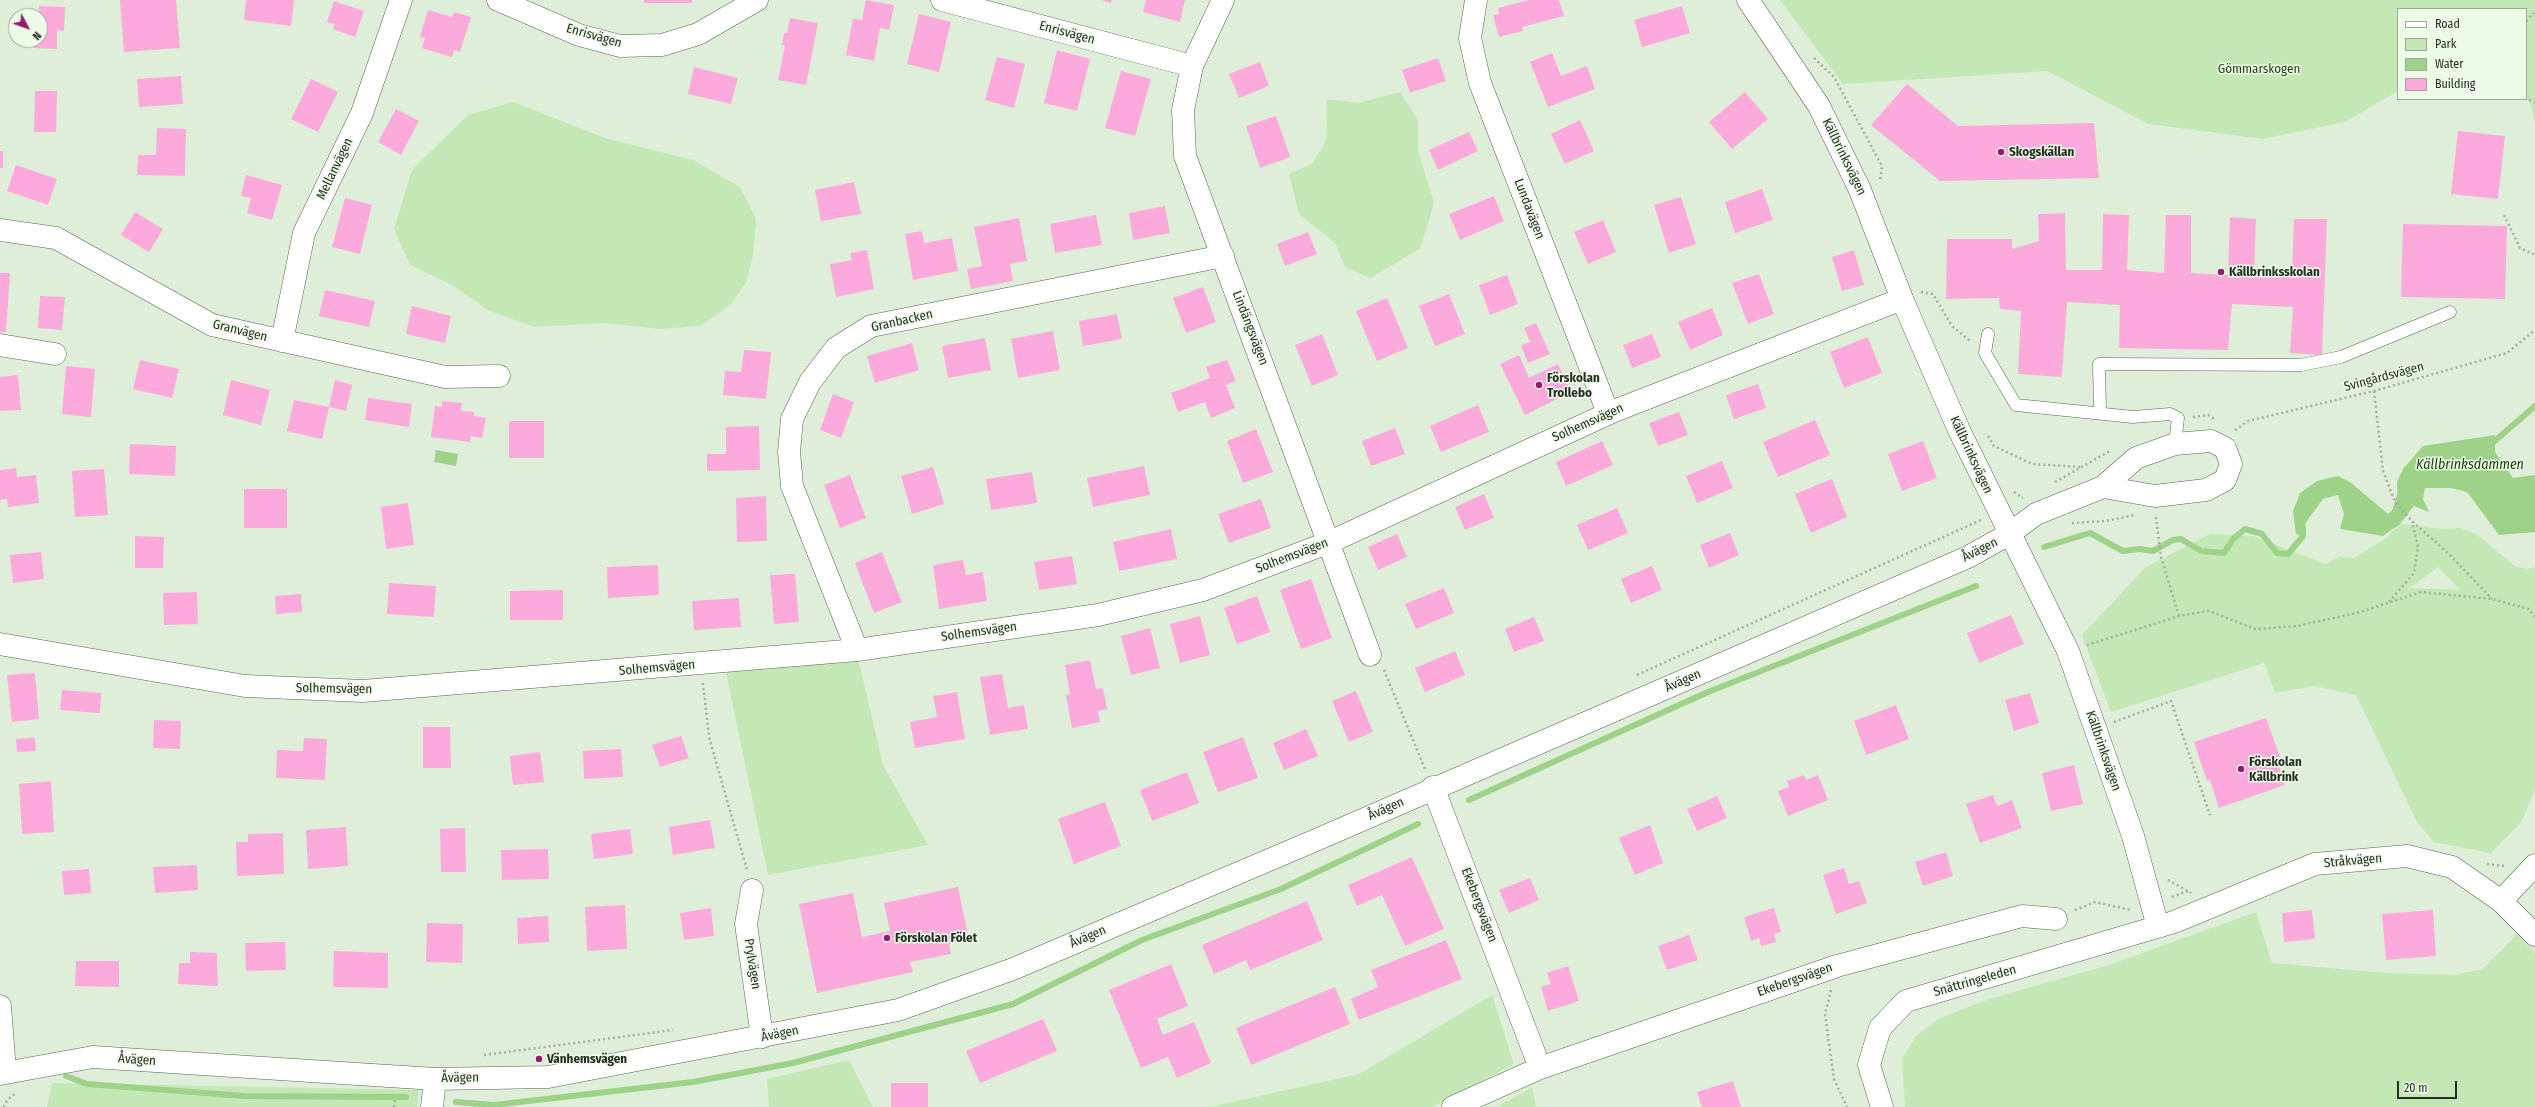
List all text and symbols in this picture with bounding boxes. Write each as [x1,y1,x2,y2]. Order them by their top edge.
north arrow [8,8,48,48]
legend [2397,8,2527,100]
text: Road [2435,17,2460,31]
street label: Enrisvägen [1037,18,1097,48]
street label: Enrisvägen [564,21,624,51]
text: N [30,29,44,42]
text: Park [2435,37,2456,51]
text: Water [2435,57,2463,71]
park label: Gömmarskogen [2218,61,2300,77]
text: Building [2435,77,2475,91]
street label: Källbrinksvägen [1819,116,1869,198]
street label: Mellanvägen [313,136,357,202]
place label: Skogskällan [2009,144,2074,160]
marker: Skogskällan [1996,147,2006,157]
street label: Lundavägen [1510,177,1548,241]
place label: Källbrinksskolan [2229,264,2320,280]
marker: Källbrinksskolan [2216,267,2226,277]
street label: Lindängsvägen [1229,289,1271,367]
street label: Granbacken [870,306,934,336]
street label: Granvägen [211,317,269,345]
street label: Svingårdsvägen [2342,359,2426,395]
place label: Förskolan Trollebo [1547,370,1600,401]
marker: Förskolan Trollebo [1534,380,1544,390]
street label: Solhemsvägen [1550,400,1626,446]
street label: Källbrinksvägen [1946,414,1996,496]
water label: Källbrinksdammen [2416,457,2524,473]
street label: Åvägen [1960,534,2000,566]
street label: Solhemsvägen [1254,535,1330,577]
street label: Solhemsvägen [940,619,1018,645]
street label: Solhemsvägen [618,657,696,679]
street label: Åvägen [1663,666,1703,696]
street label: Solhemsvägen [296,681,372,697]
street label: Källbrinksvägen [2082,709,2124,793]
place label: Förskolan Källbrink [2249,754,2302,785]
marker: Förskolan Källbrink [2236,764,2246,774]
street label: Åvägen [1366,794,1406,824]
street label: Stråkvägen [2323,851,2383,871]
street label: Ekebergsvägen [1458,866,1500,944]
street label: Åvägen [1068,922,1108,952]
place label: Förskolan Fölet [895,930,977,946]
marker: Förskolan Fölet [882,933,892,943]
street label: Prylvägen [740,937,764,991]
street label: Ekebergsvägen [1755,960,1835,1000]
street label: Snättringeleden [1932,962,2018,1000]
street label: Åvägen [760,1023,800,1045]
street label: Åvägen [118,1051,156,1069]
place label: Vänhemsvägen [547,1051,627,1067]
marker: Vänhemsvägen [534,1054,544,1064]
street label: Åvägen [441,1070,479,1086]
scale bar [2399,1073,2459,1099]
text: 20 m [2404,1081,2428,1095]

